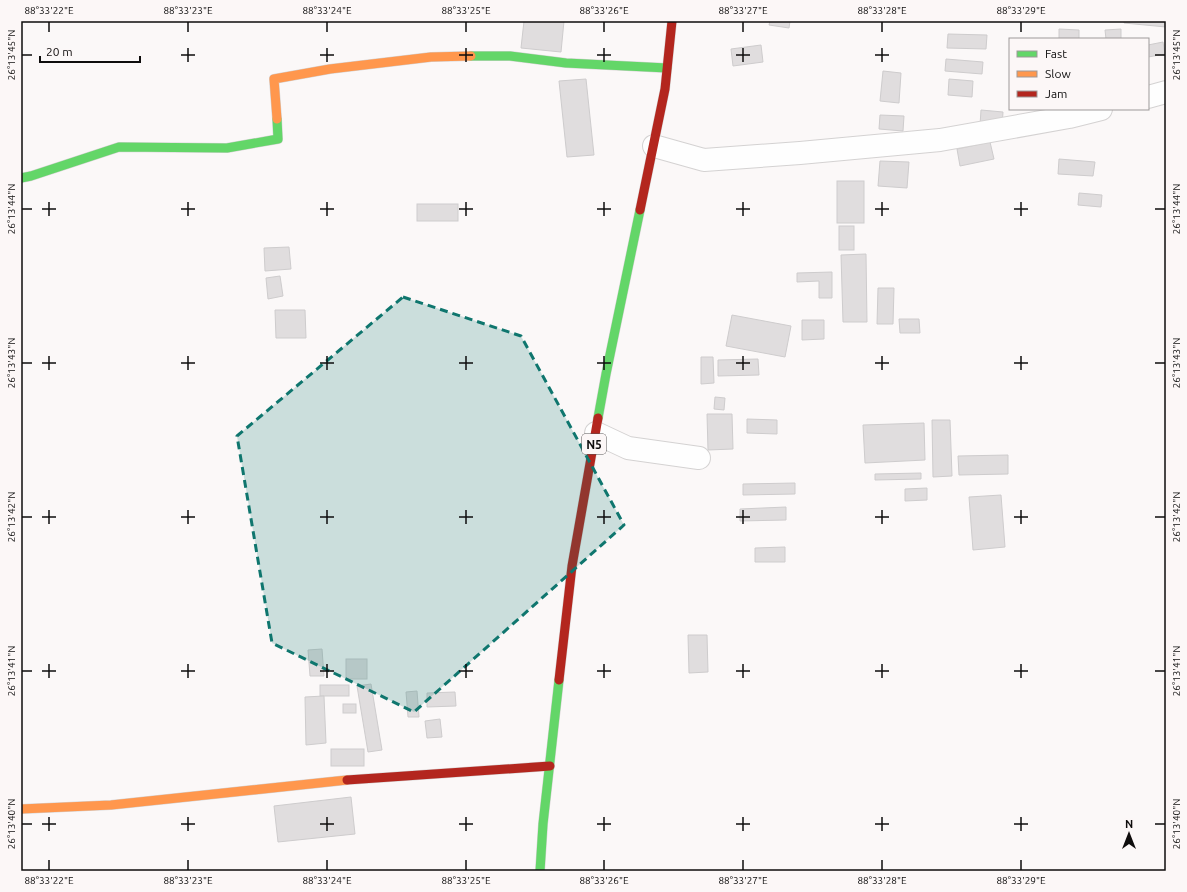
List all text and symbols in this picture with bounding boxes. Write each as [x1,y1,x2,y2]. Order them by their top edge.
text: 88°33'22"E [24,5,74,16]
text: 88°33'23"E [163,5,213,16]
text: 88°33'24"E [302,5,352,16]
text: 88°33'25"E [441,5,491,16]
text: 88°33'26"E [579,5,629,16]
text: 88°33'27"E [718,5,768,16]
text: 88°33'28"E [857,5,907,16]
text: 88°33'29"E [996,5,1046,16]
text: 26°13'45"N [6,30,17,80]
text: 26°13'45"N [1171,30,1182,80]
scale bar [40,38,140,64]
legend [1009,38,1149,110]
text: 20 m [46,45,73,58]
text: Fast [1045,47,1067,60]
text: Slow [1045,67,1071,80]
text: Jam [1045,87,1067,100]
text: 26°13'44"N [6,184,17,234]
text: 26°13'44"N [1171,184,1182,234]
text: 26°13'43"N [6,338,17,388]
text: 26°13'43"N [1171,338,1182,388]
road number: N5 [582,434,606,454]
text: 26°13'42"N [6,492,17,542]
text: 26°13'42"N [1171,492,1182,542]
text: 26°13'41"N [6,646,17,696]
text: 26°13'41"N [1171,646,1182,696]
text: 26°13'40"N [6,799,17,849]
text: 26°13'40"N [1171,799,1182,849]
north arrow [1109,814,1149,854]
text: N [1125,818,1133,830]
text: 88°33'22"E [24,875,74,886]
text: 88°33'23"E [163,875,213,886]
text: 88°33'24"E [302,875,352,886]
text: 88°33'25"E [441,875,491,886]
text: 88°33'26"E [579,875,629,886]
text: 88°33'27"E [718,875,768,886]
text: 88°33'28"E [857,875,907,886]
text: 88°33'29"E [996,875,1046,886]

